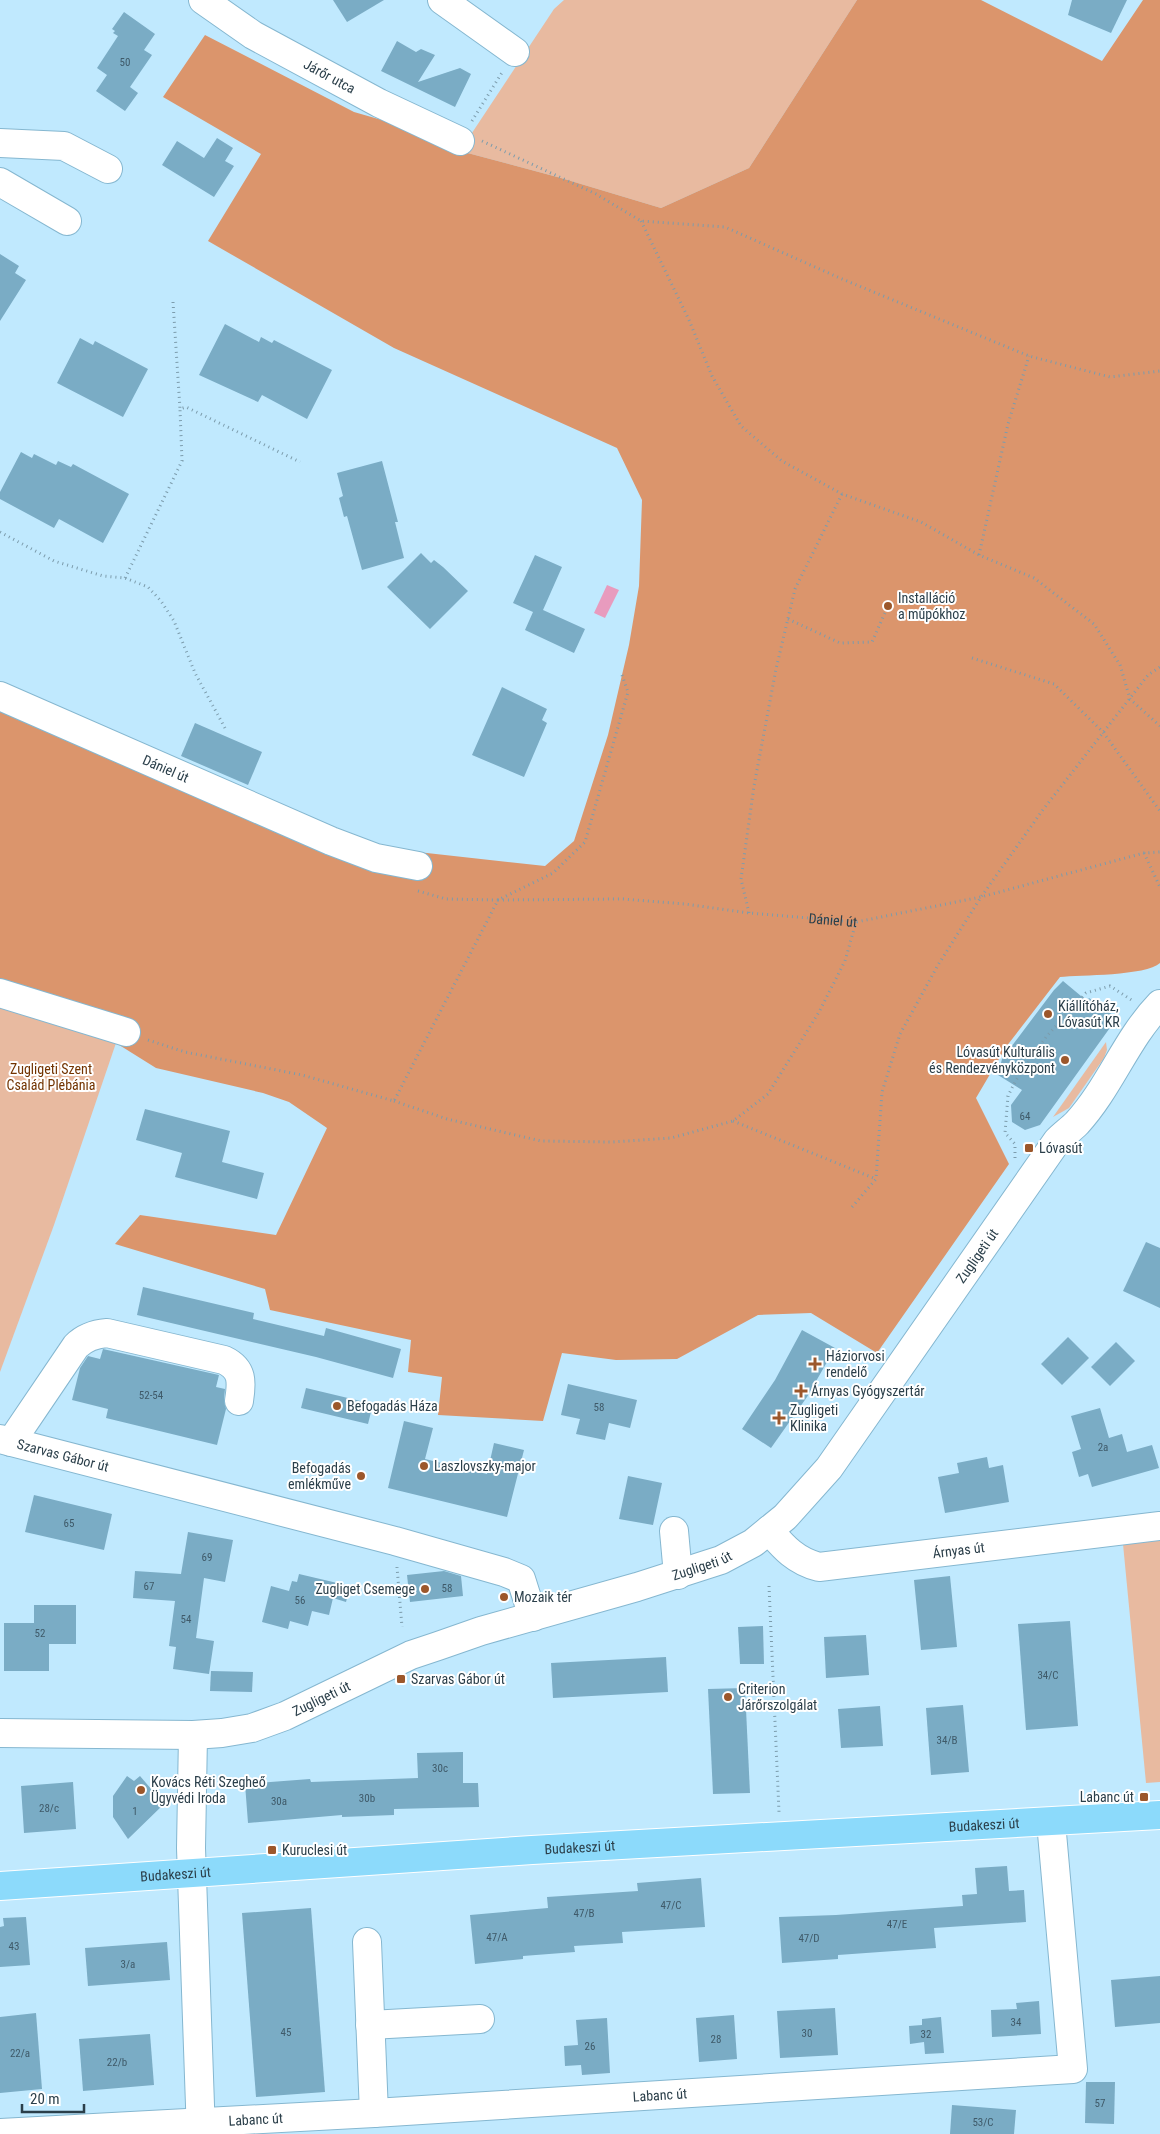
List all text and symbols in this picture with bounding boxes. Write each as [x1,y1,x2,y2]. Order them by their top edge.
house number: 50 [120,56,130,69]
street label: Járőr utca [301,56,358,97]
place label: Installáció a műpókhoz [898,590,965,622]
marker: Installáció a műpókhoz [882,600,894,612]
street label: Dániel út [140,752,191,786]
street label: Dániel út [808,910,858,930]
place label: Kiállítóház, Lóvasút KR [1058,998,1120,1030]
marker: Kiállítóház, Lóvasút KR [1042,1008,1054,1020]
place label: Lóvasút Kulturális és Rendezvényközpont [929,1044,1055,1076]
marker: Lóvasút Kulturális és Rendezvényközpont [1059,1054,1071,1066]
park label: Zugligeti Szent Család Plébánia [7,1061,95,1093]
house number: 64 [1020,1110,1031,1123]
place label: Lóvasút [1039,1140,1082,1156]
marker: Lóvasút [1023,1142,1035,1154]
street label: Zugligeti út [953,1226,1001,1286]
place label: Háziorvosi rendelő [826,1348,885,1380]
marker: Háziorvosi rendelő [808,1357,822,1371]
place label: Árnyas Gyógyszertár [811,1382,925,1399]
marker: Árnyas Gyógyszertár [795,1385,807,1397]
house number: 52-54 [139,1389,164,1402]
place label: Befogadás Háza [347,1398,438,1414]
marker: Befogadás Háza [331,1400,343,1412]
house number: 58 [594,1401,604,1414]
place label: Zugligeti Klinika [790,1402,838,1434]
marker: Zugligeti Klinika [772,1411,786,1425]
street label: Szarvas Gábor út [15,1436,110,1475]
house number: 2a [1098,1441,1108,1454]
place label: Laszlovszky-major [434,1458,536,1474]
place label: Befogadás emlékműve [288,1460,351,1492]
marker: Laszlovszky-major [418,1460,430,1472]
marker: Befogadás emlékműve [355,1470,367,1482]
house number: 65 [64,1517,74,1530]
street label: Árnyas út [932,1539,985,1561]
street label: Zugligeti út [670,1548,735,1583]
house number: 69 [202,1551,212,1564]
house number: 67 [144,1580,154,1593]
place label: Zugliget Csemege [315,1581,415,1597]
house number: 58 [442,1582,452,1595]
marker: Zugliget Csemege [419,1583,431,1595]
place label: Mozaik tér [514,1589,572,1605]
marker: Mozaik tér [498,1591,510,1603]
house number: 56 [295,1594,305,1607]
house number: 54 [181,1613,192,1626]
house number: 52 [35,1627,45,1640]
house number: 34/C [1037,1669,1059,1682]
place label: Szarvas Gábor út [411,1671,505,1687]
marker: Szarvas Gábor út [395,1673,407,1685]
street label: Zugligeti út [290,1678,353,1719]
place label: Criterion Járőrszolgálat [738,1681,817,1713]
marker: Criterion Járőrszolgálat [722,1691,734,1703]
house number: 34/B [937,1734,957,1747]
house number: 30c [432,1762,448,1775]
place label: Kovács Réti Szegheő Ügyvédi Iroda [151,1774,266,1806]
marker: Kovács Réti Szegheő Ügyvédi Iroda [135,1784,147,1796]
place label: Labanc út [1080,1789,1134,1805]
marker: Labanc út [1138,1791,1150,1803]
house number: 30b [359,1792,375,1805]
house number: 30a [271,1795,287,1808]
house number: 28/c [39,1802,59,1815]
house number: 1 [132,1805,138,1818]
street label: Budakeszi út [948,1815,1020,1835]
street label: Budakeszi út [544,1837,615,1857]
place label: Kuruclesi út [282,1842,347,1858]
marker: Kuruclesi út [266,1844,278,1856]
street label: Budakeszi út [140,1864,211,1884]
house number: 47/C [660,1899,682,1912]
house number: 47/B [574,1907,594,1920]
house number: 47/E [887,1918,908,1931]
house number: 47/A [486,1931,508,1944]
house number: 47/D [798,1932,820,1945]
house number: 43 [9,1940,19,1953]
house number: 3/a [121,1958,135,1971]
house number: 34 [1011,2016,1022,2029]
house number: 45 [281,2026,291,2039]
house number: 30 [802,2027,812,2040]
house number: 32 [921,2028,931,2041]
house number: 28 [711,2033,721,2046]
house number: 26 [585,2040,595,2053]
house number: 22/a [10,2047,30,2060]
house number: 22/b [107,2056,127,2069]
scale bar [22,2082,85,2114]
street label: Labanc út [632,2085,688,2105]
text: 20 m [30,2090,60,2108]
house number: 57 [1095,2097,1105,2110]
street label: Labanc út [228,2110,283,2129]
house number: 53/C [972,2116,994,2129]

